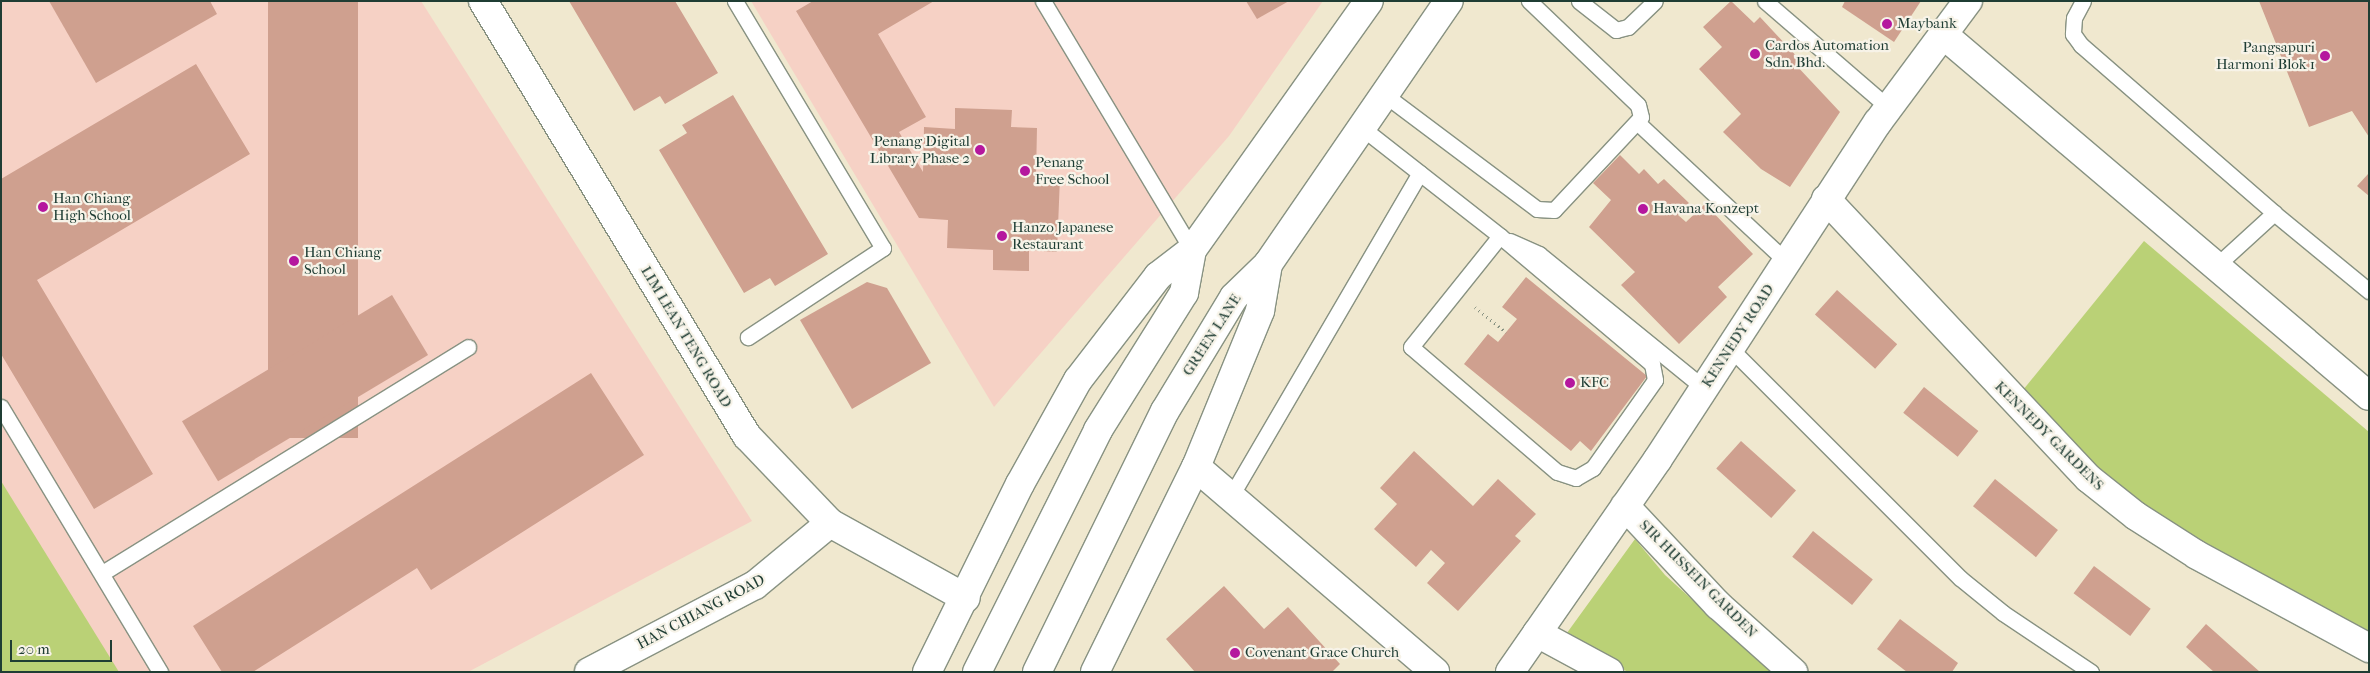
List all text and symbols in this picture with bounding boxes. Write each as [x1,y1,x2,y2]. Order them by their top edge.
place label: Maybank [1897,15,1957,33]
marker: Maybank [1881,18,1893,30]
place label: Cardos Automation Sdn. Bhd. [1765,36,1889,71]
place label: Pangsapuri Harmoni Blok 1 [2216,38,2315,73]
marker: Cardos Automation Sdn. Bhd. [1749,48,1761,60]
marker: Pangsapuri Harmoni Blok 1 [2319,50,2331,62]
place label: Penang Digital Library Phase 2 [870,132,970,167]
marker: Penang Digital Library Phase 2 [974,144,986,156]
place label: Penang Free School [1035,153,1109,188]
marker: Penang Free School [1019,165,1031,177]
place label: Han Chiang High School [53,189,131,224]
place label: Havana Konzept [1653,200,1759,218]
marker: Han Chiang High School [37,201,49,213]
marker: Havana Konzept [1637,203,1649,215]
place label: Hanzo Japanese Restaurant [1012,218,1113,253]
marker: Hanzo Japanese Restaurant [996,230,1008,242]
place label: Han Chiang School [304,243,381,278]
marker: Han Chiang School [288,255,300,267]
street label: LIM LEAN TENG ROAD [637,263,735,411]
street label: KENNEDY ROAD [1698,281,1778,391]
street label: GREEN LANE [1179,291,1245,379]
place label: KFC [1580,374,1609,392]
marker: KFC [1564,377,1576,389]
street label: KENNEDY GARDENS [1991,378,2107,494]
street label: SIR HUSSEIN GARDEN [1635,516,1761,642]
street label: HAN CHIANG ROAD [634,571,768,653]
scale bar [12,630,115,662]
text: 20 m [18,640,50,658]
place label: Covenant Grace Church [1245,644,1399,662]
marker: Covenant Grace Church [1229,647,1241,659]

